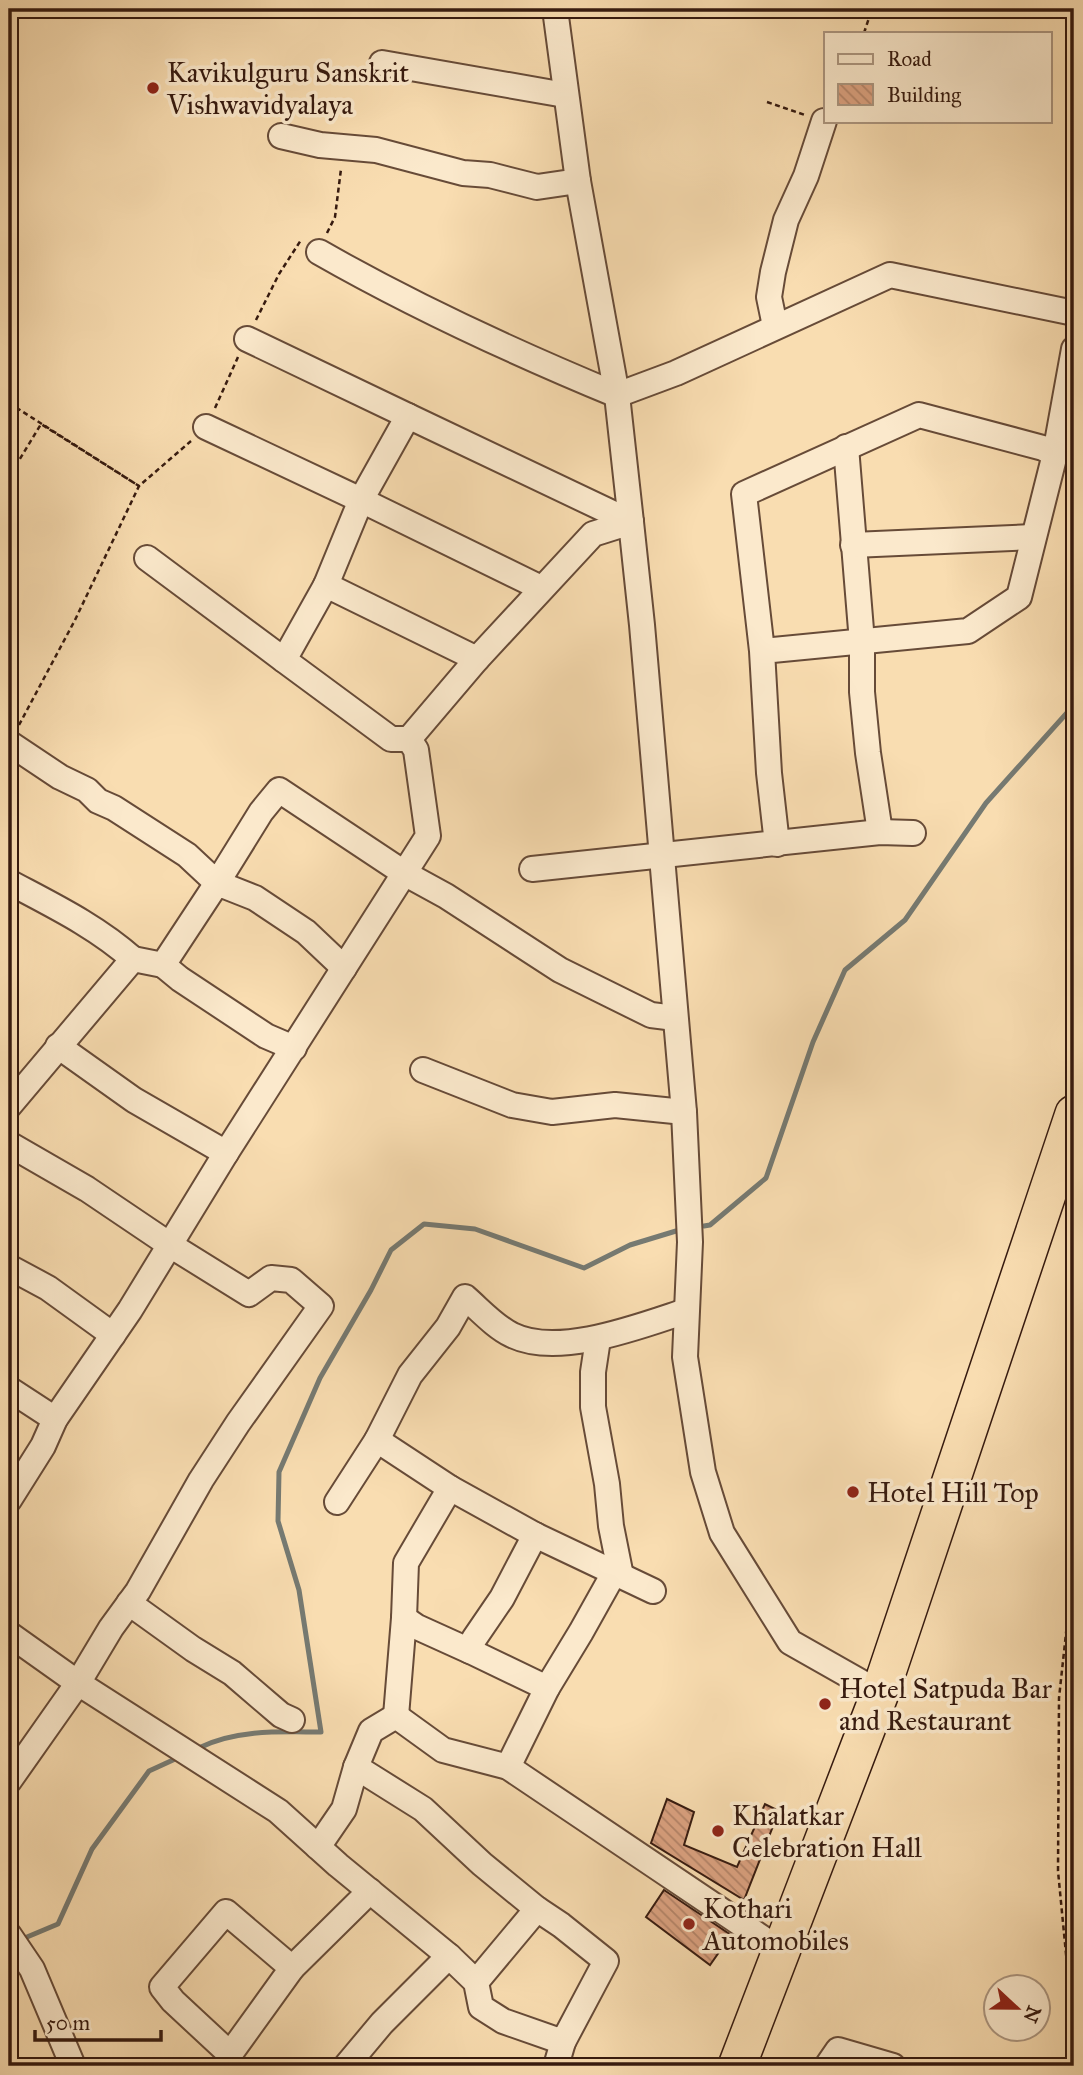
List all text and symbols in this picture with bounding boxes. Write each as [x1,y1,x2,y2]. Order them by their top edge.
legend [824,32,1052,122]
text: Road [887,46,932,72]
place label: Kavikulguru Sanskrit Vishwavidyalaya [166,55,409,122]
marker: Kavikulguru Sanskrit Vishwavidyalaya [145,80,161,96]
text: Building [887,82,961,108]
place label: Hotel Hill Top [867,1475,1039,1510]
marker: Hotel Hill Top [845,1484,861,1500]
place label: Hotel Satpuda Bar and Restaurant [839,1671,1052,1738]
marker: Hotel Satpuda Bar and Restaurant [817,1696,833,1712]
place label: Khalatkar Celebration Hall [732,1798,922,1865]
marker: Khalatkar Celebration Hall [710,1823,726,1839]
place label: Kothari Automobiles [702,1891,849,1958]
marker: Kothari Automobiles [681,1916,697,1932]
north arrow [982,1974,1052,2044]
scale bar [35,1998,161,2042]
text: N [1019,2002,1046,2026]
text: 50 m [46,2010,91,2036]

